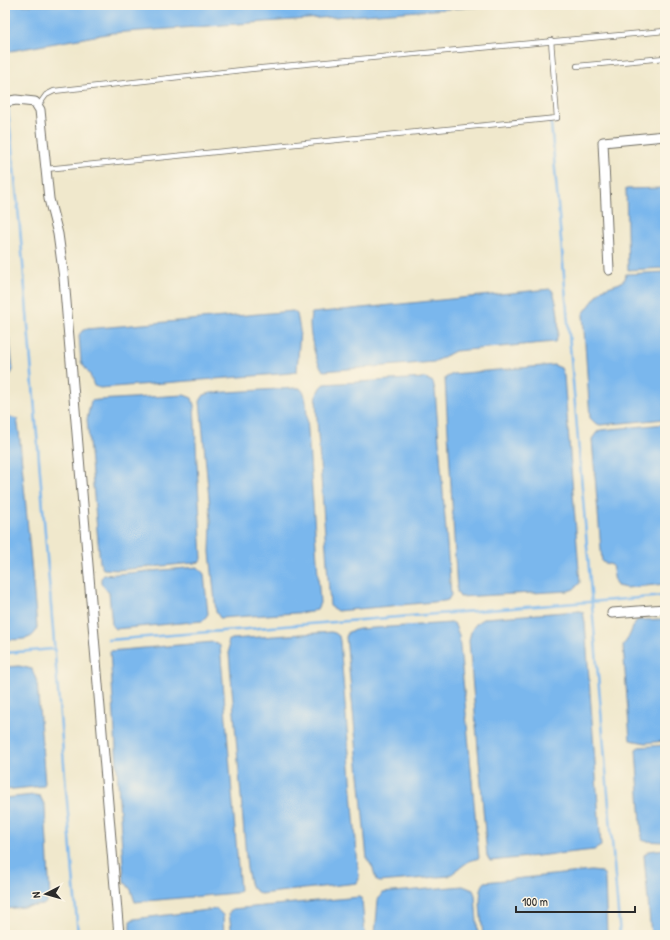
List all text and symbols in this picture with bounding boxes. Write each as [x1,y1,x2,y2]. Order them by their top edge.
north arrow [26,874,66,914]
scale bar [516,888,635,914]
text: N [29,891,43,899]
text: 100 m [522,893,548,910]

